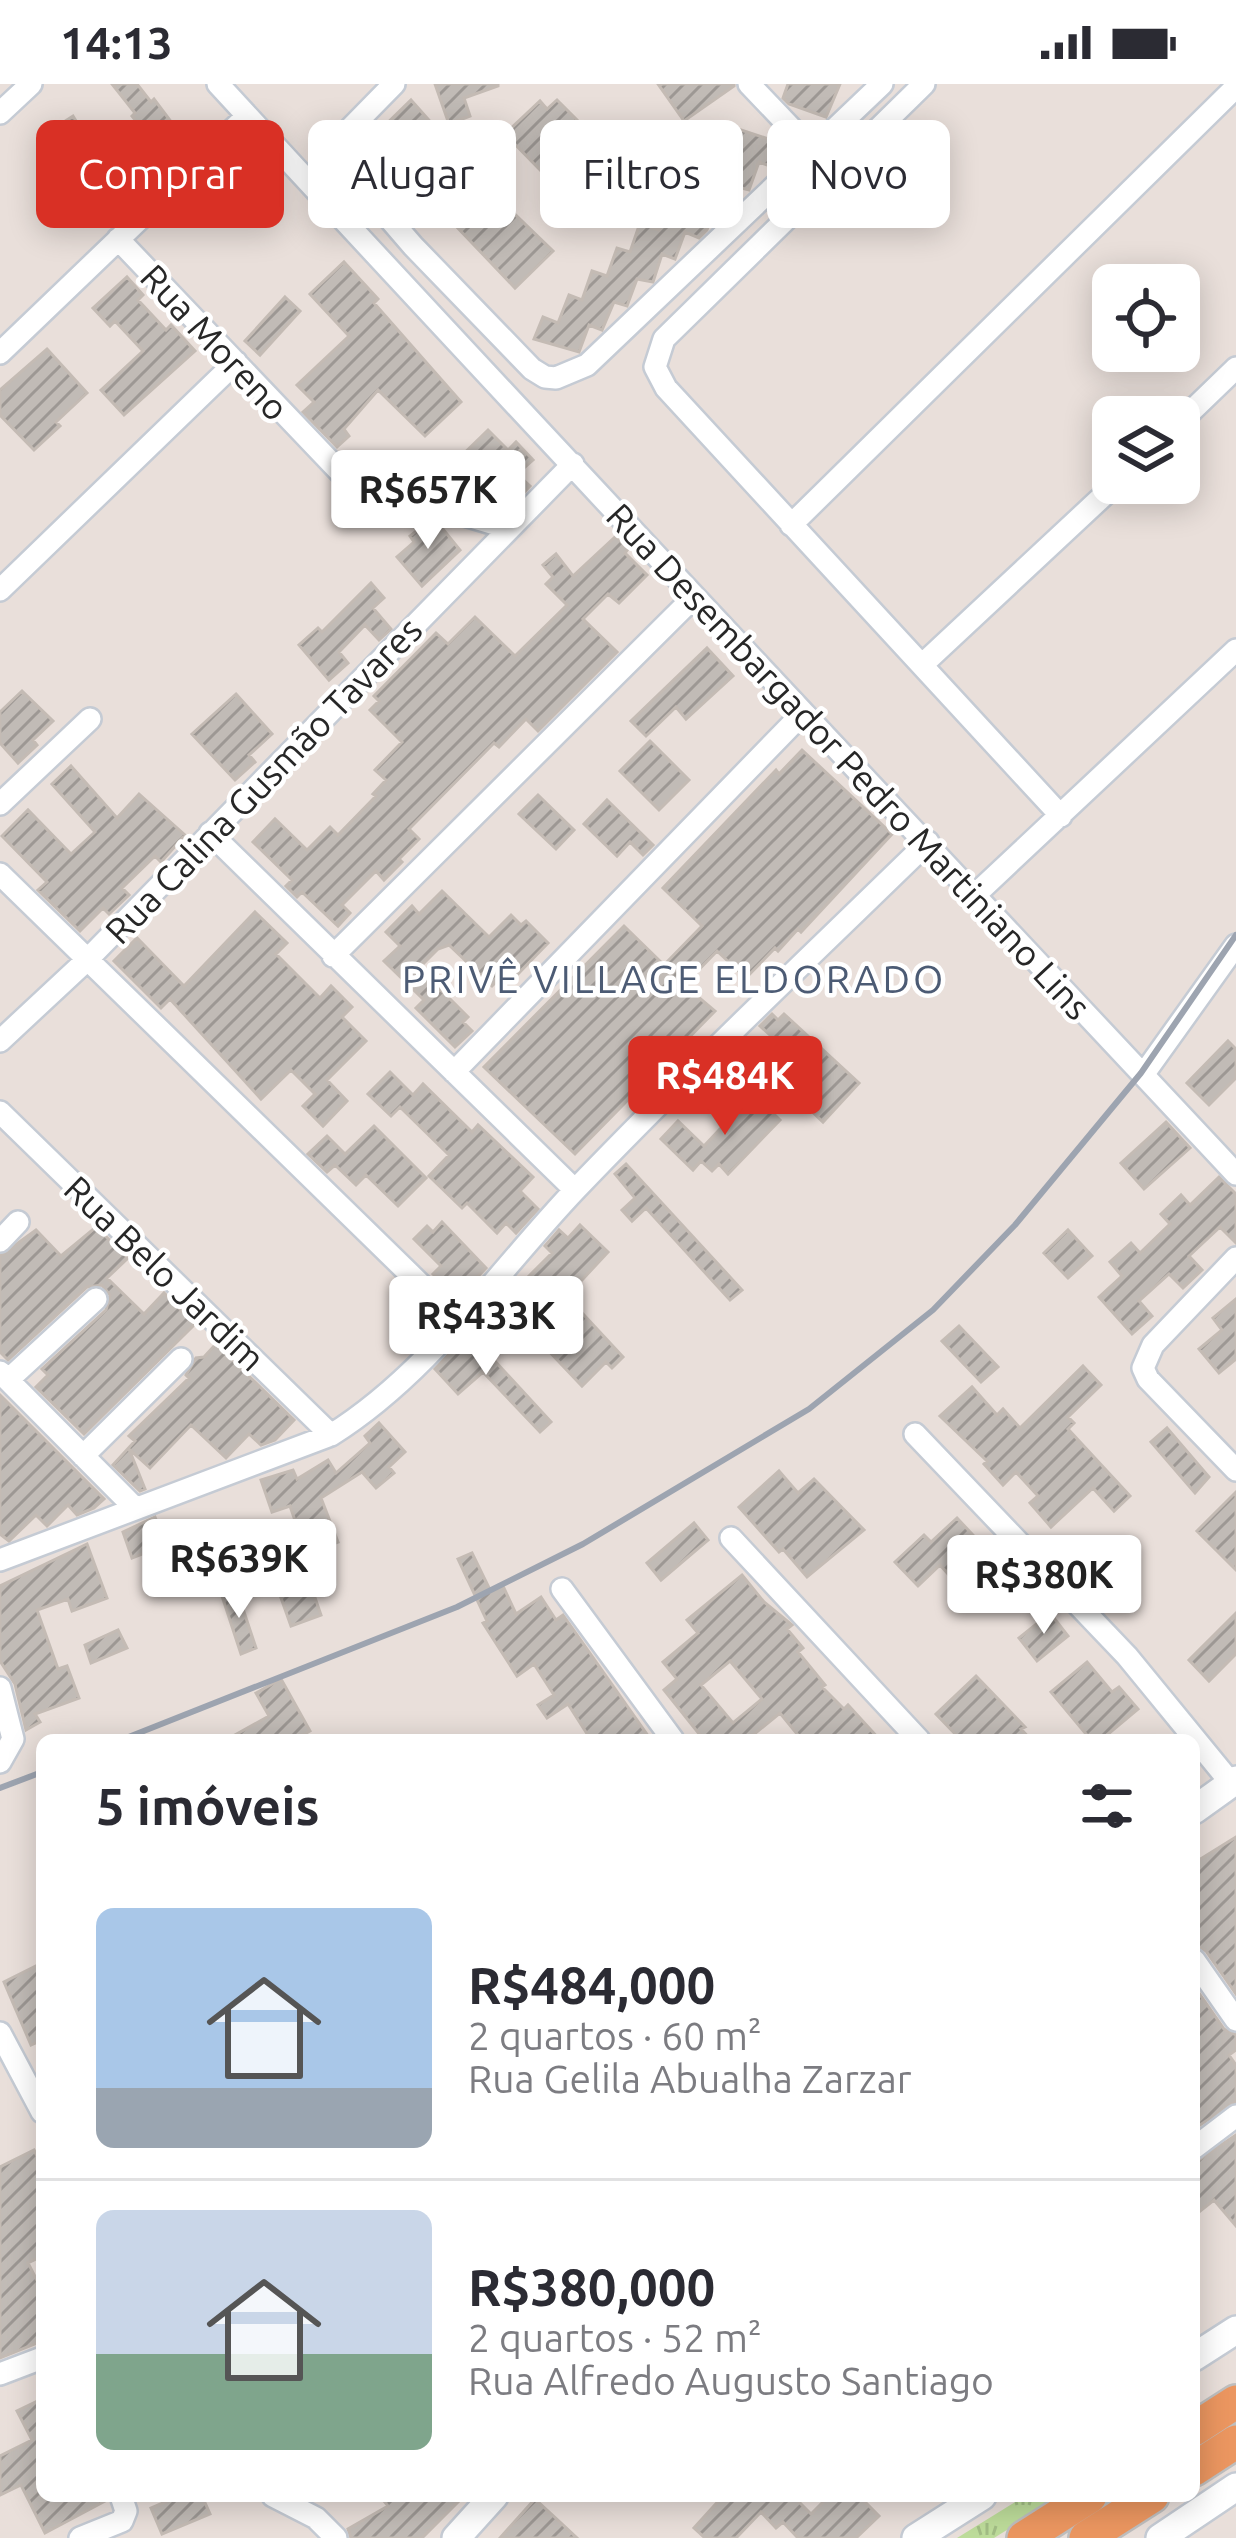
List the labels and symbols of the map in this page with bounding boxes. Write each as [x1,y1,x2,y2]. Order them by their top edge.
street label: Rua Moreno [133,256,297,428]
pin: R$657K [330,450,526,552]
street label: Rua Desembargador Pedro Martiniano Lins [599,495,1099,1027]
street label: Rua Calina Gusmão Tavares [96,609,430,951]
district label: PRIVÊ VILLAGE ELDORADO [402,957,946,1000]
pin: R$484K [627,1036,823,1138]
street label: Rua Belo Jardim [57,1167,273,1379]
pin: R$433K [388,1276,584,1378]
pin: R$639K [141,1519,337,1621]
pin: R$380K [946,1535,1142,1637]

